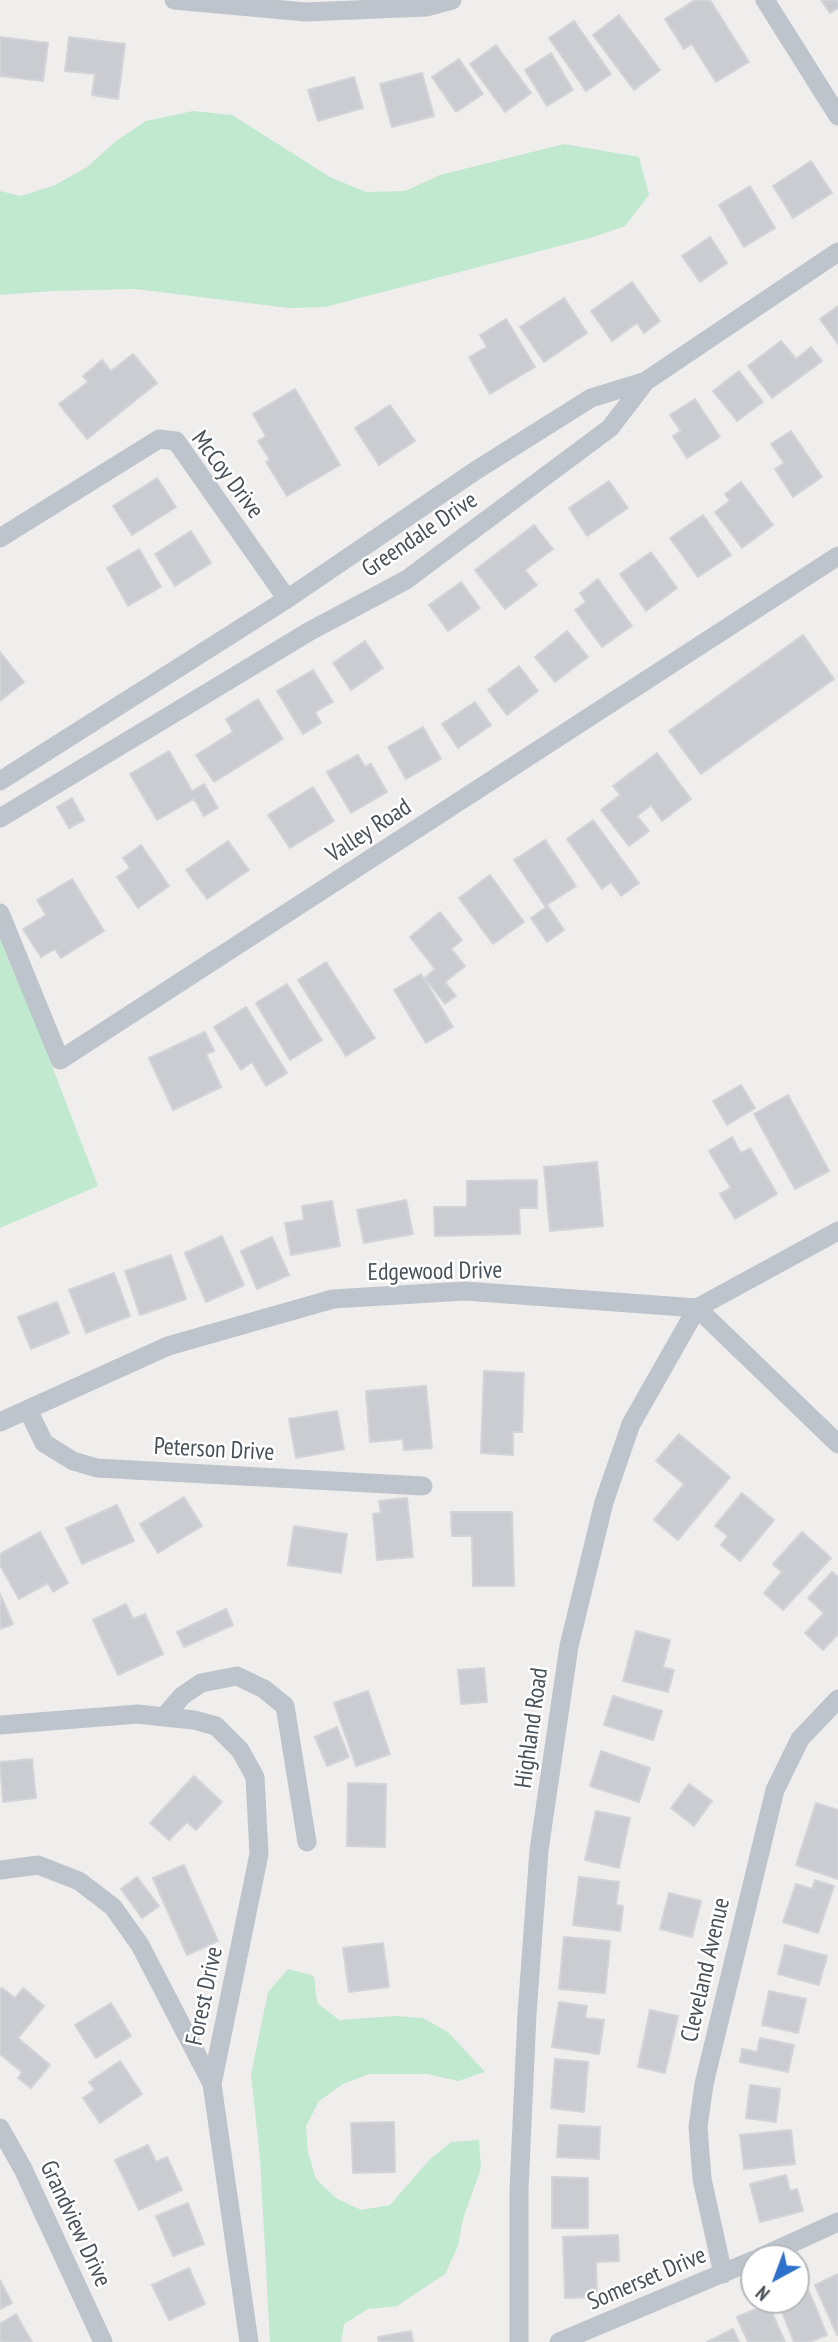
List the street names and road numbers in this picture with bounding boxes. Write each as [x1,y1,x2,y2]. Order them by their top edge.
street label: McCoy Drive [185,426,269,524]
street label: Greendale Drive [357,486,483,584]
street label: Valley Road [321,793,417,869]
street label: Edgewood Drive [367,1256,503,1288]
street label: Peterson Drive [153,1432,275,1468]
street label: Highland Road [509,1666,555,1790]
street label: Cleveland Avenue [675,1895,737,2045]
street label: Forest Drive [181,1944,229,2048]
street label: Grandview Drive [33,2156,117,2292]
street label: Somerset Drive [583,2241,711,2317]

